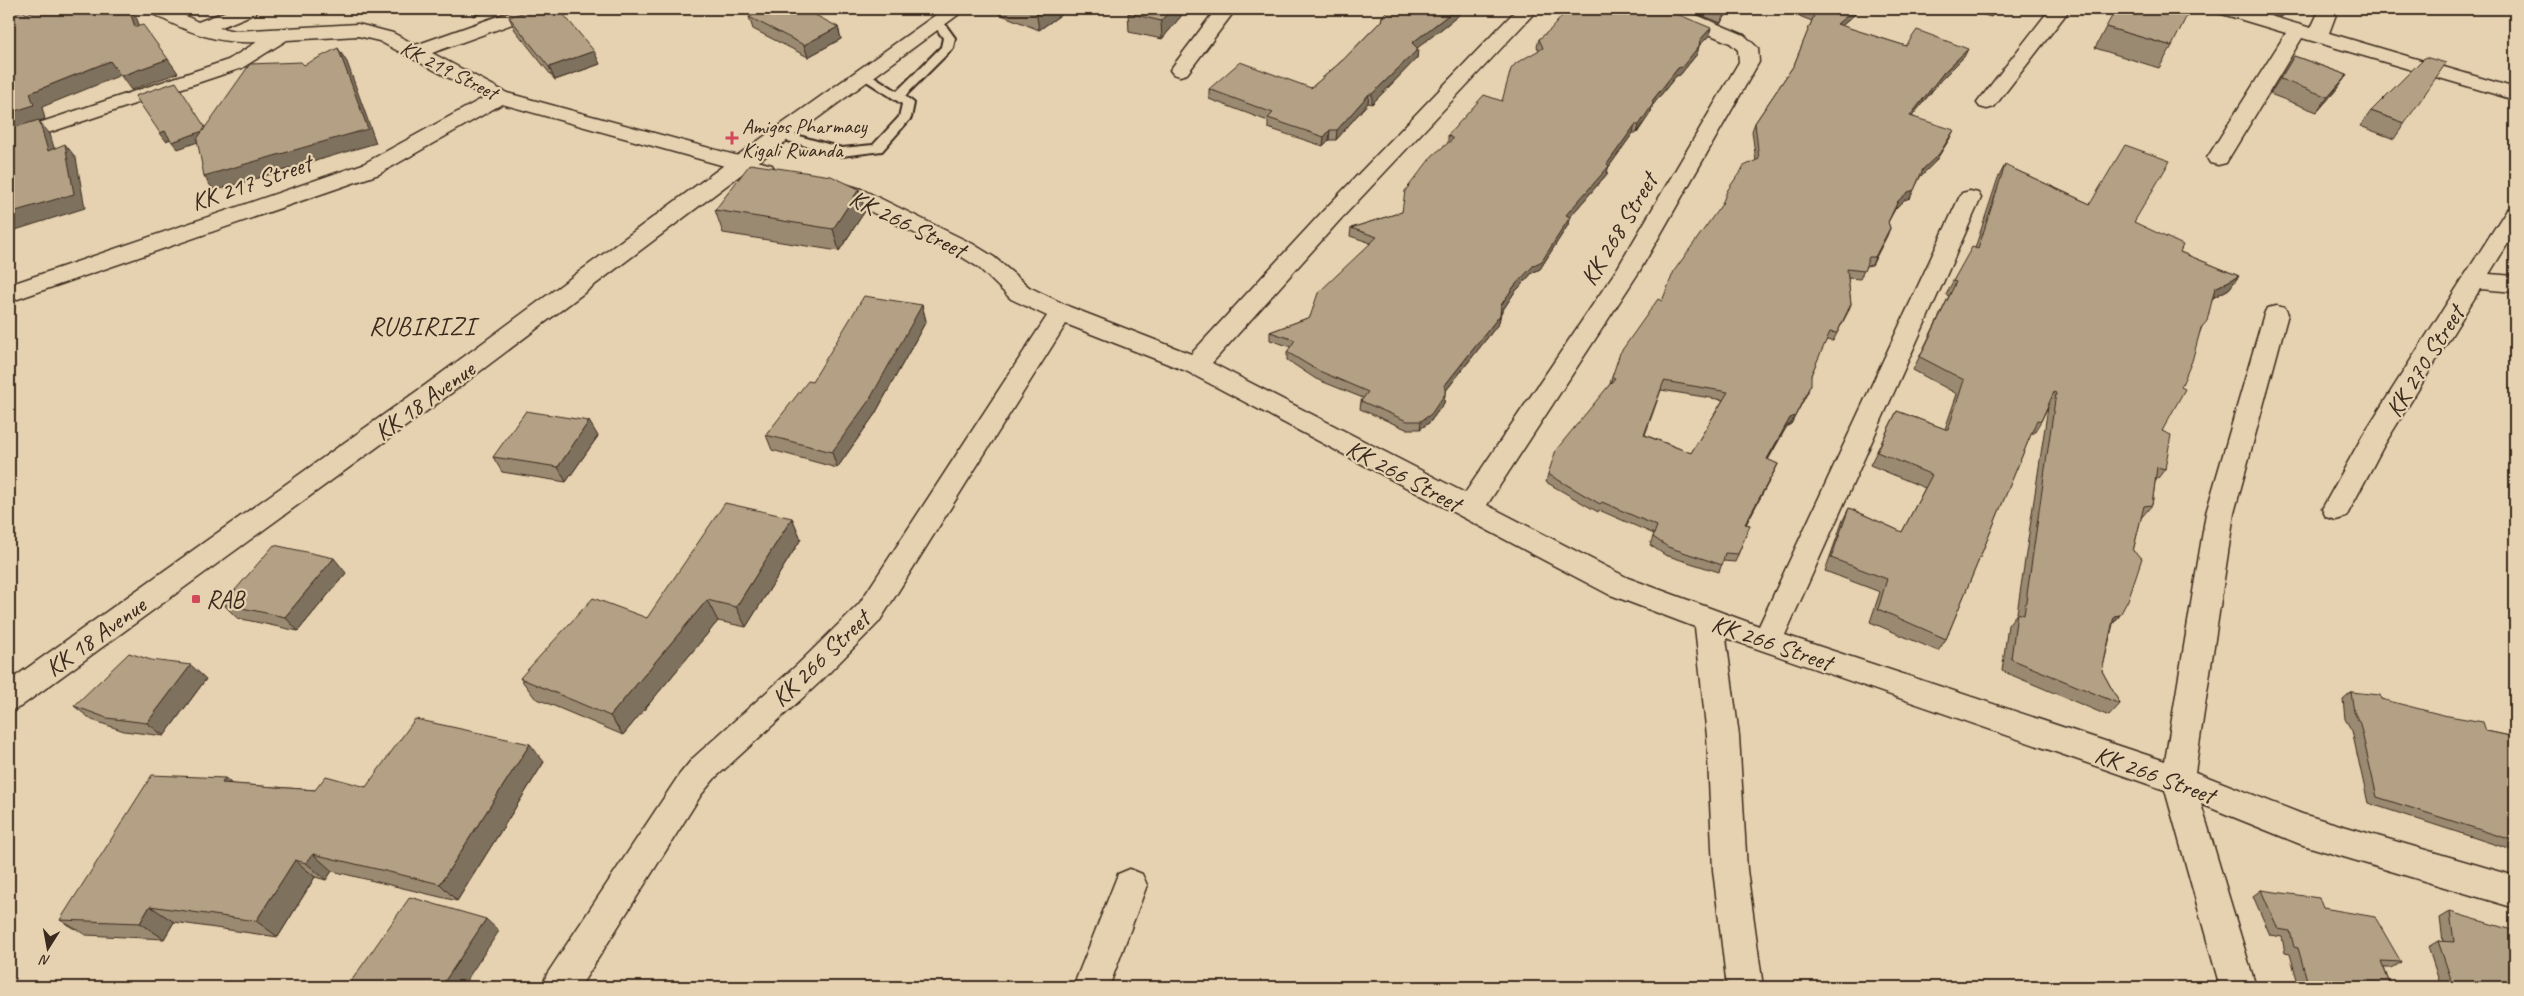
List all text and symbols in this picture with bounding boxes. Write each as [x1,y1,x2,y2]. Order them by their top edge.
street label: KK 219 Street [396,35,504,107]
place label: Amigos Pharmacy Kigali Rwanda [742,113,869,163]
marker: Amigos Pharmacy Kigali Rwanda [726,132,738,144]
street label: KK 217 Street [187,146,319,218]
street label: KK 268 Street [1573,164,1667,291]
street label: KK 266 Street [844,182,974,267]
street label: KK 270 Street [2378,297,2474,423]
district label: RUBIRIZI [369,310,480,343]
street label: KK 18 Avenue [368,352,483,448]
street label: KK 266 Street [1341,432,1470,521]
place label: RAB [206,584,246,616]
street label: KK 18 Avenue [39,588,154,684]
marker: RAB [190,593,202,605]
street label: KK 266 Street [765,601,879,714]
street label: KK 266 Street [1707,607,1840,680]
street label: KK 266 Street [2090,739,2222,813]
north arrow [22,924,72,974]
text: N [37,951,51,969]

